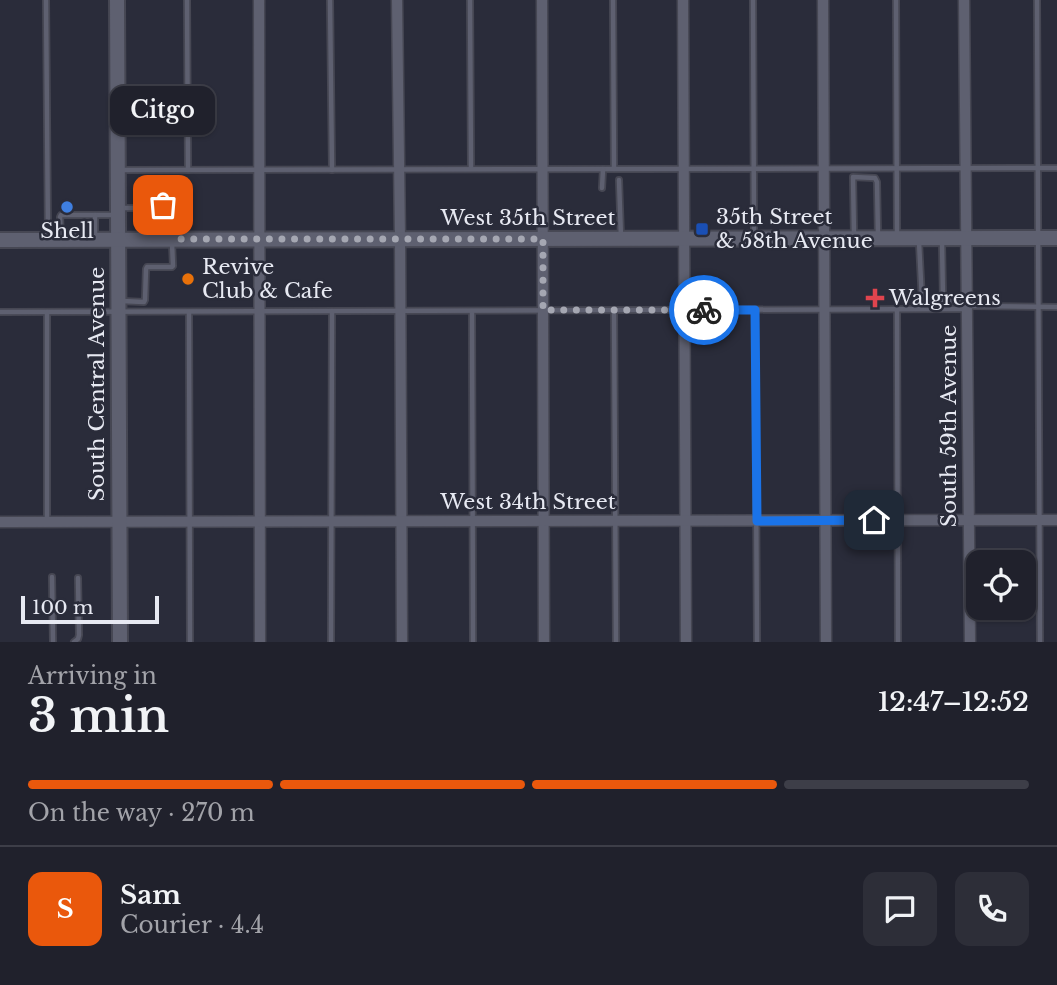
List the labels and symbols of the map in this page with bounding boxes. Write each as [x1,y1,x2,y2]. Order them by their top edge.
callout: Citgo [110,86,216,135]
pin [133,175,193,235]
marker: Shell [59,199,75,215]
place label: 35th Street & 58th Avenue [716,204,873,254]
street label: West 35th Street [439,205,616,231]
place label: Shell [40,218,94,244]
marker: 35th Street & 58th Avenue [694,221,710,237]
place label: Revive Club & Cafe [202,254,333,304]
street label: South Central Avenue [84,267,110,501]
marker: Revive Club & Cafe [180,271,196,287]
courier [669,275,739,345]
place label: Walgreens [888,285,1001,311]
marker: Walgreens [867,290,883,306]
street label: South 59th Avenue [936,325,962,527]
street label: West 34th Street [439,489,616,515]
pin [844,490,904,550]
scale bar [21,593,159,625]

